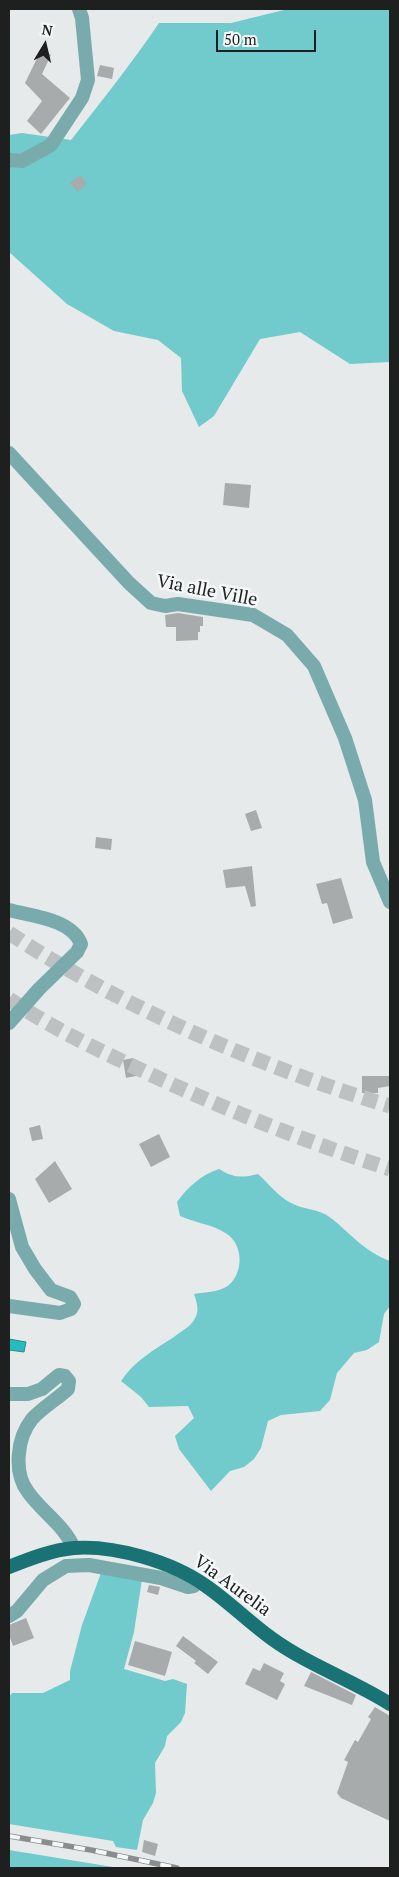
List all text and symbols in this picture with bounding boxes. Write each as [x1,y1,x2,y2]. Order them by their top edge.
text: N [41,19,54,40]
north arrow [20,20,70,70]
scale bar [219,20,319,52]
text: 50 m [224,29,257,49]
street label: Via alle Ville [155,571,259,611]
street label: Via Aurelia [189,1551,275,1621]

